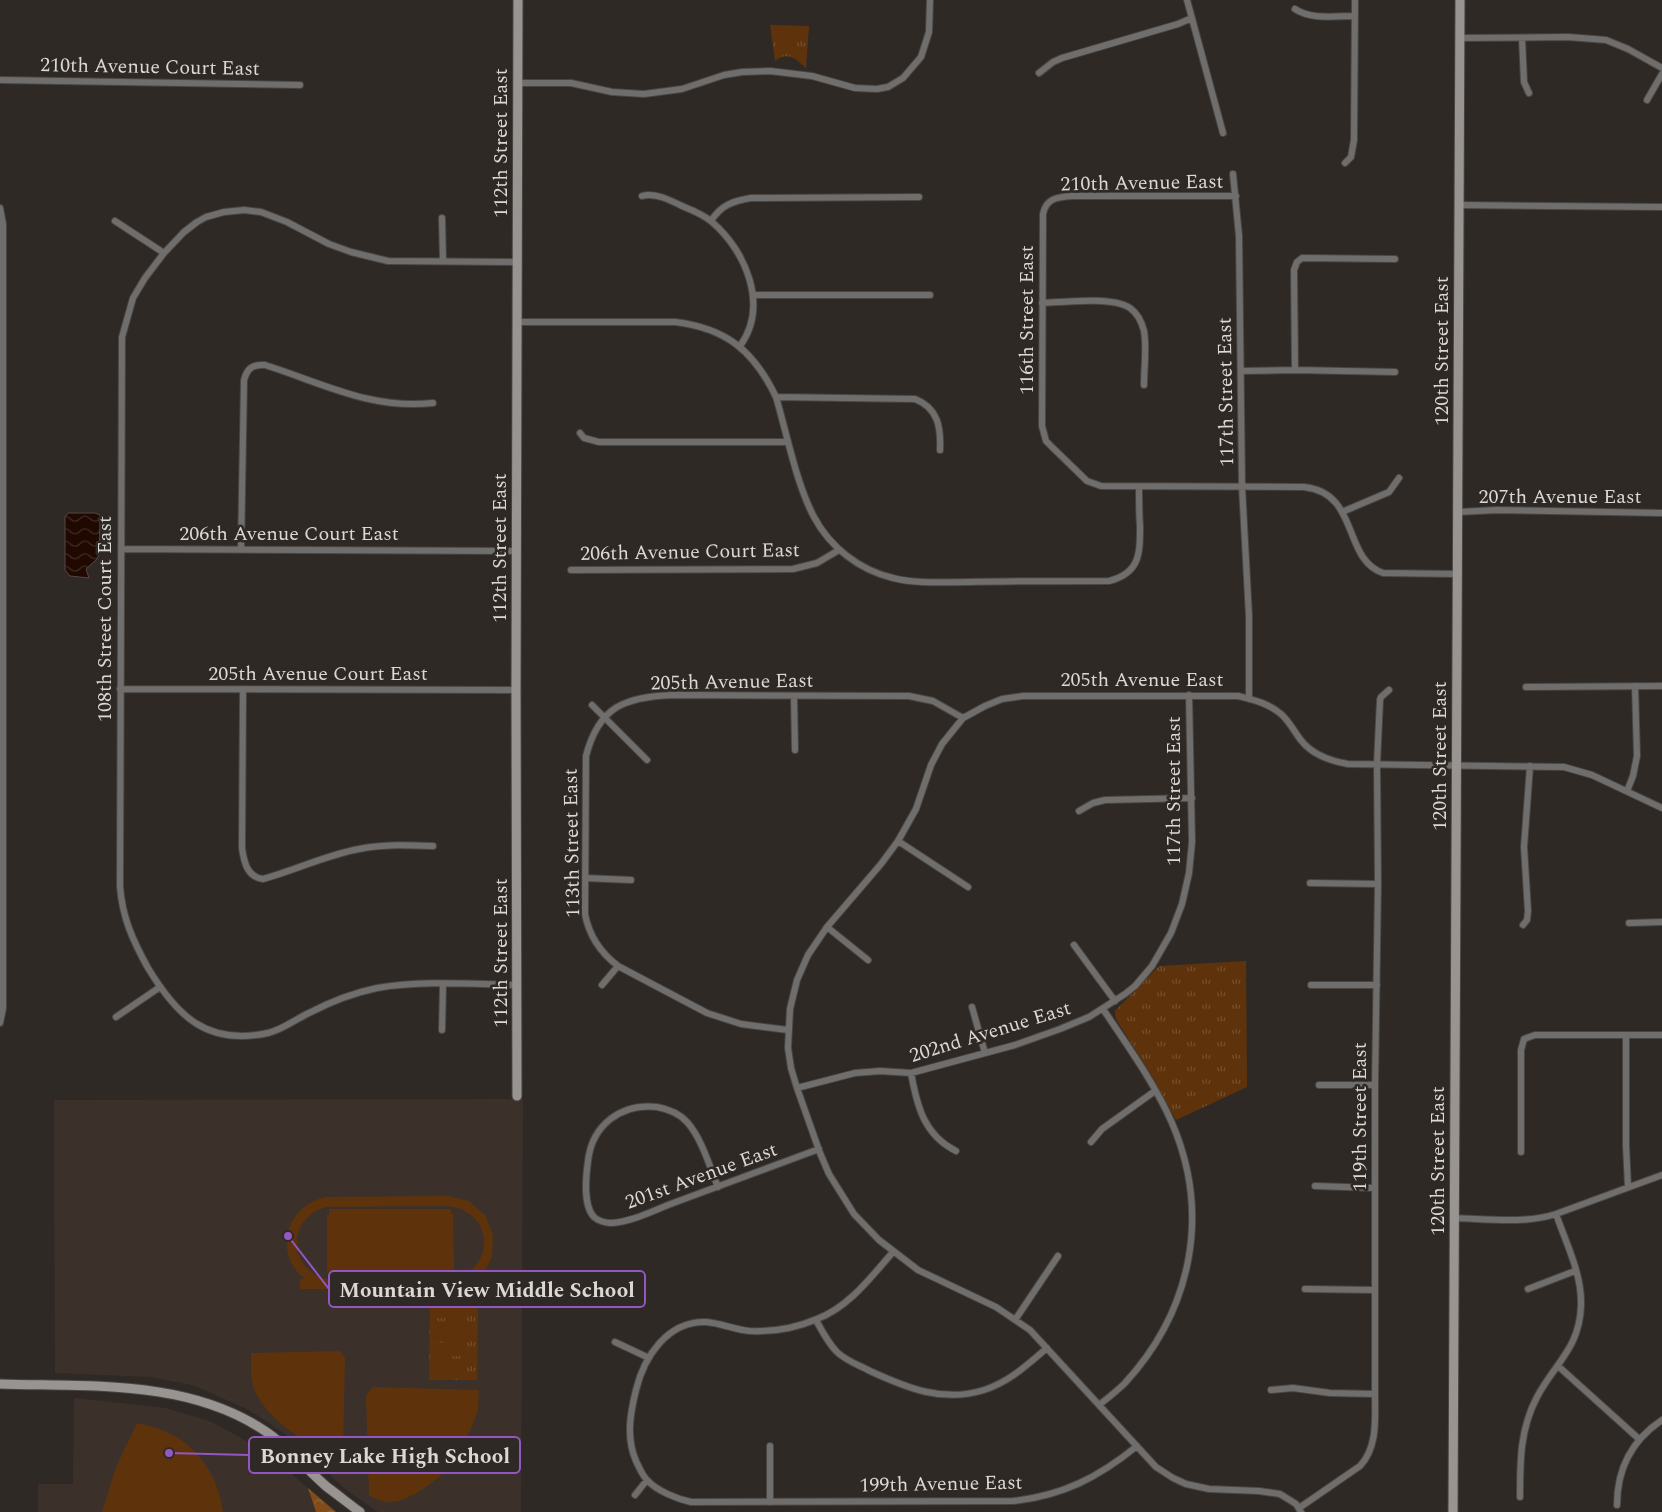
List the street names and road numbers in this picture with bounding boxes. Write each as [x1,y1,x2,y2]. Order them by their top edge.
street label: 210th Avenue Court East [40,50,260,84]
street label: 112th Street East [486,68,516,218]
street label: 210th Avenue East [1060,167,1224,199]
street label: 116th Street East [1012,245,1042,395]
street label: 120th Street East [1427,276,1457,426]
street label: 117th Street East [1210,317,1242,467]
street label: 112th Street East [485,473,515,623]
street label: 207th Avenue East [1478,482,1642,512]
street label: 108th Street Court East [90,516,120,722]
street label: 206th Avenue Court East [179,519,399,549]
street label: 206th Avenue Court East [580,535,800,569]
street label: 205th Avenue Court East [208,659,428,689]
street label: 205th Avenue East [1060,665,1224,695]
street label: 205th Avenue East [650,666,814,698]
street label: 120th Street East [1425,681,1455,831]
street label: 117th Street East [1159,716,1189,866]
street label: 113th Street East [556,768,588,918]
street label: 112th Street East [486,878,516,1028]
street label: 202nd Avenue East [906,993,1075,1071]
street label: 119th Street East [1345,1042,1375,1192]
street label: 120th Street East [1423,1086,1453,1236]
street label: 201st Avenue East [621,1135,782,1217]
street label: 199th Avenue East [859,1468,1023,1500]

